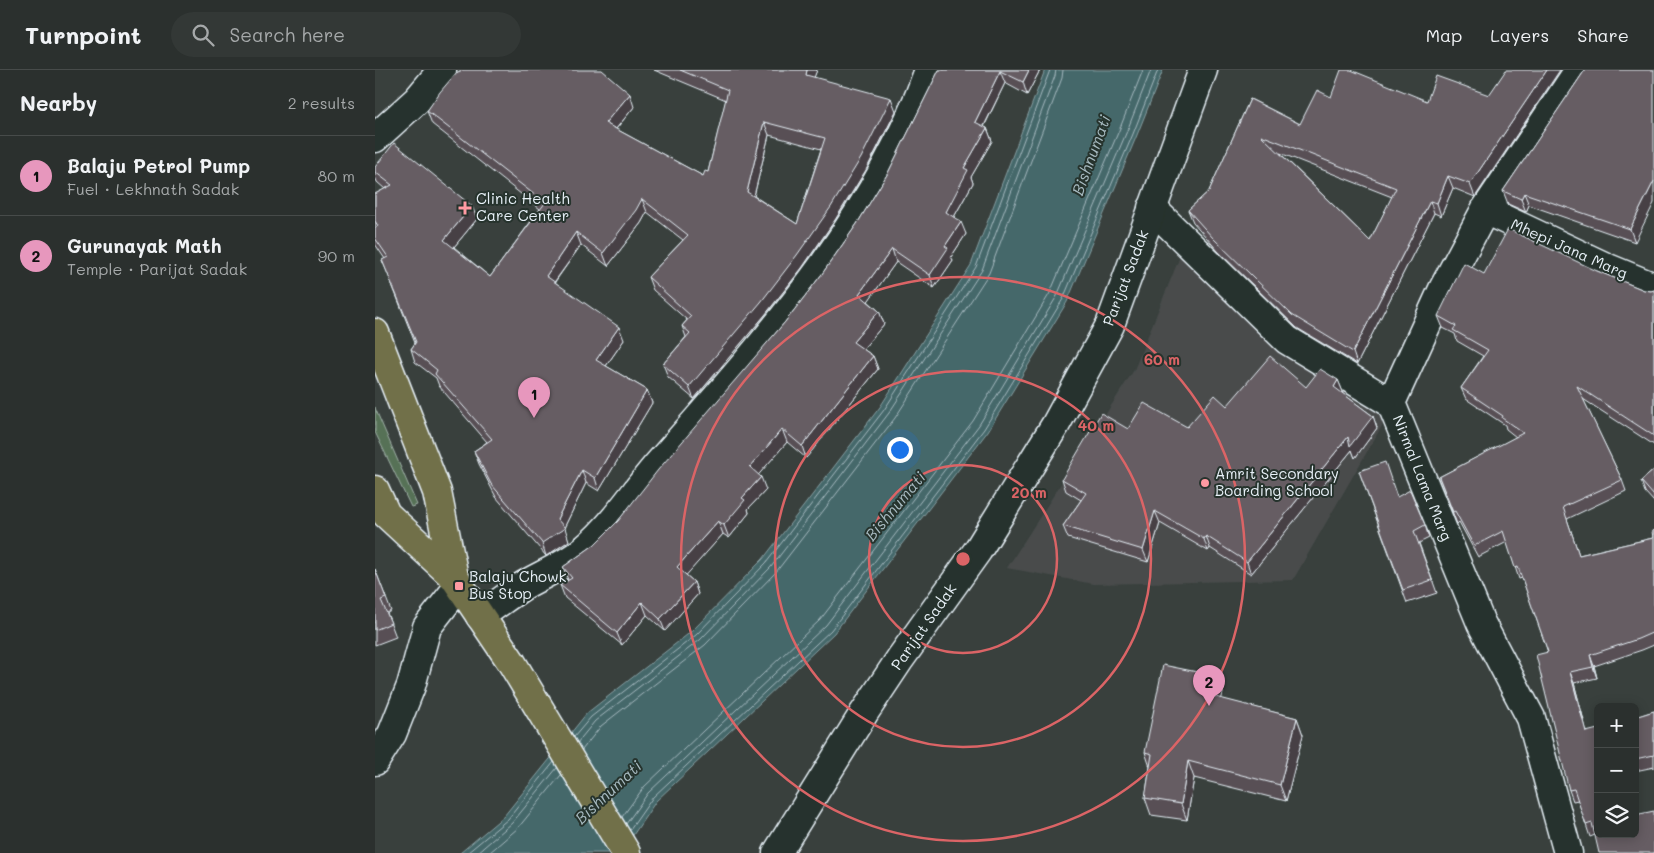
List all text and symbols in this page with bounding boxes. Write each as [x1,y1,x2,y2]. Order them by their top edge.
search box [171,12,521,57]
text: Turnpoint [25,19,141,50]
icon: search [189,21,217,49]
text: Search here [229,22,345,47]
text: Map [1426,23,1462,47]
text: Layers [1490,23,1549,47]
text: Share [1577,23,1629,47]
text: Nearby [20,89,97,116]
text: 2 results [288,92,355,113]
water label: Bishnumati [1066,112,1115,198]
text: Balaju Petrol Pump [67,153,250,178]
text: 1 [32,165,40,186]
text: 80 m [318,165,355,186]
text: Fuel · Lekhnath Sadak [67,178,239,199]
place label: Clinic Health Care Center [476,188,570,225]
marker: Clinic Health Care Center [458,201,472,215]
street label: Mhepi Jana Marg [1508,213,1631,283]
street label: Parijat Sadak [1098,227,1153,328]
text: Gurunayak Math [67,233,221,258]
text: 2 [32,245,40,266]
text: 90 m [318,245,355,266]
text: Temple · Parijat Sadak [67,258,247,279]
text: 60 m [1144,349,1180,369]
pin: 1 [518,377,550,418]
street label: Nirmal Lama Marg [1389,412,1457,544]
text: 40 m [1078,415,1114,435]
your location [887,437,913,463]
place label: Amrit Secondary Boarding School [1215,463,1339,500]
water label: Bishnumati [860,467,930,545]
marker: Amrit Secondary Boarding School [1199,477,1211,489]
text: 20 m [1011,482,1047,502]
centre of rings [954,550,972,568]
place label: Balaju Chowk Bus Stop [469,566,567,603]
street label: Parijat Sadak [886,579,960,674]
marker: Balaju Chowk Bus Stop [453,580,465,592]
pin: 2 [1193,665,1225,706]
map controls [1594,703,1639,838]
button: + [1594,703,1639,748]
button: − [1594,748,1639,793]
water label: Bishnumati [570,755,646,828]
button: layers [1594,793,1639,838]

